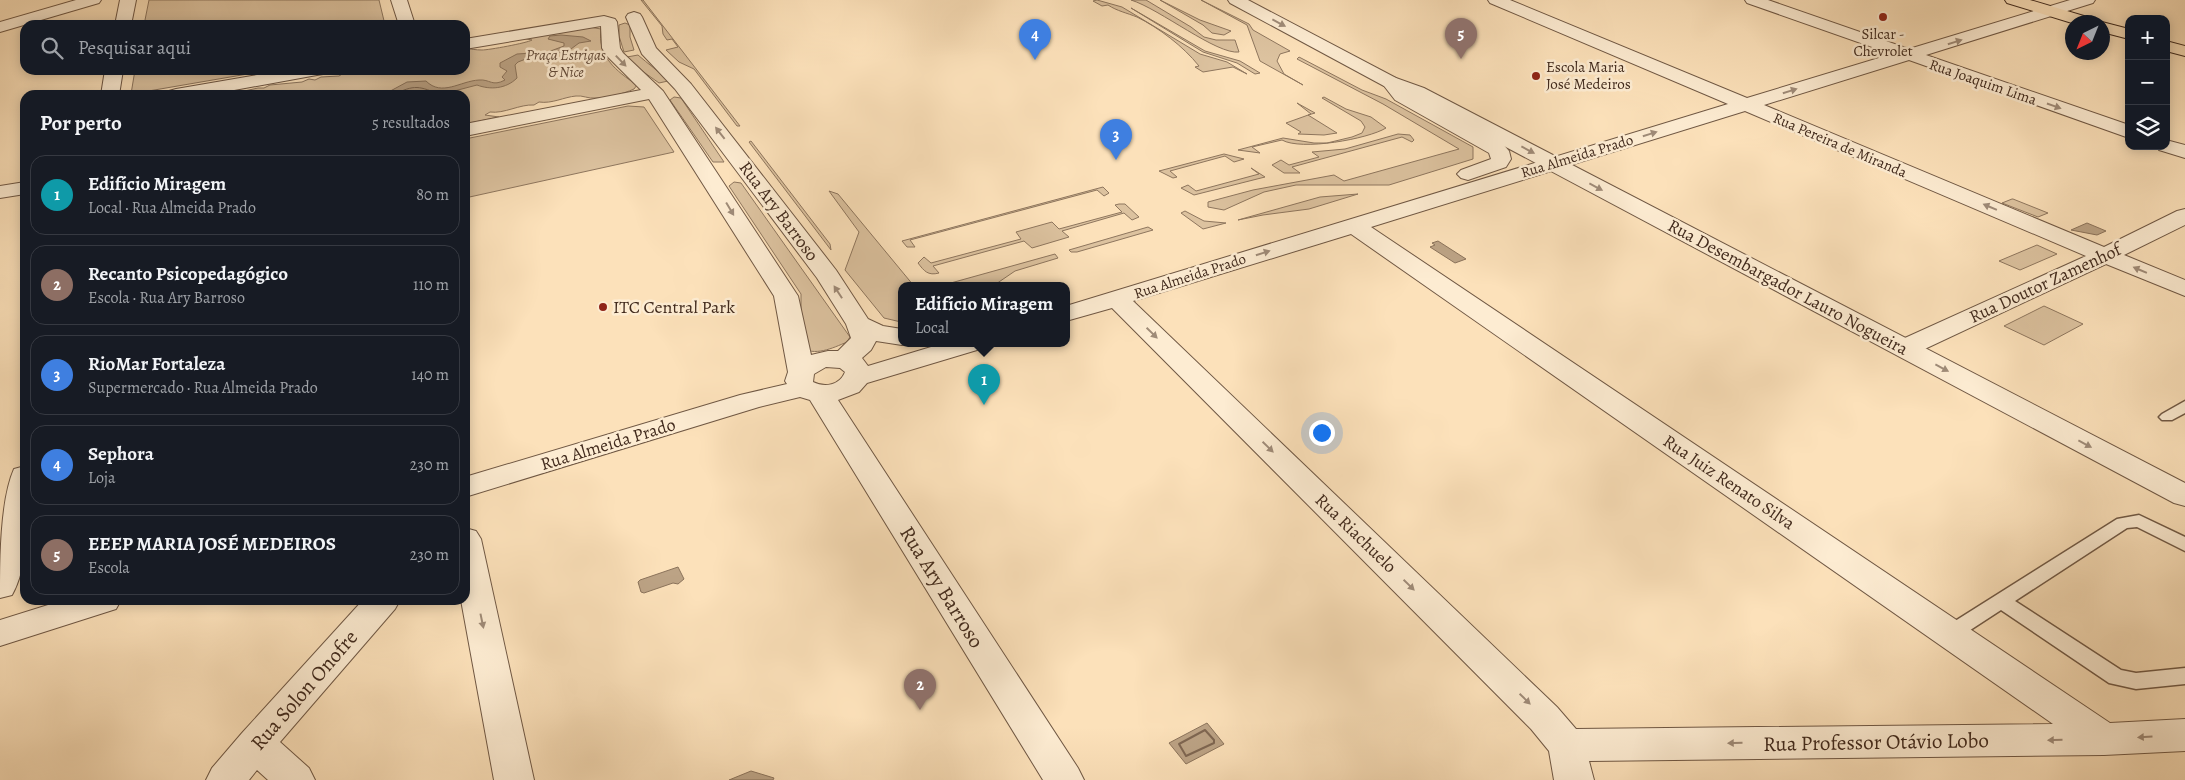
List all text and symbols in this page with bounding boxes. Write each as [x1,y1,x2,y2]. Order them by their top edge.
marker: Silcar - Chevrolet [1877,11,1889,23]
north arrow [2065,15,2110,60]
map controls [2125,15,2170,150]
button: + [2125,15,2170,60]
pin: 5 [1445,18,1477,59]
pin: 4 [1019,19,1051,60]
one-way arrow [1272,19,1287,27]
search box [20,20,470,75]
place label: Silcar - Chevrolet [1853,24,1913,61]
icon: search [38,34,66,62]
text: Pesquisar aqui [78,35,191,61]
one-way arrow [1947,37,1962,45]
park label: Praça Estrigas & Nice [526,45,606,82]
street label: Rua Joaquim Lima [1927,54,2039,110]
one-way arrow [615,55,627,67]
place label: Escola Maria José Medeiros [1546,57,1631,94]
button: − [2125,60,2170,105]
marker: Escola Maria José Medeiros [1530,70,1542,82]
one-way arrow [1783,86,1798,94]
one-way arrow [2046,103,2061,110]
button: layers [2125,105,2170,150]
street label: Rua Pereira de Miranda [1770,108,1910,182]
text: Por perto [40,109,122,137]
text: 5 resultados [372,112,450,134]
pin: 3 [1100,119,1132,160]
one-way arrow [715,127,726,140]
street label: Rua Almeida Prado [1518,129,1636,183]
one-way arrow [1643,129,1658,137]
one-way arrow [1520,146,1535,154]
street label: Rua Ary Barroso [734,156,824,266]
text: Edifício Miragem [88,171,226,197]
one-way arrow [1590,182,1603,191]
text: 1 [54,184,60,206]
text: 80 m [416,184,449,206]
text: Local · Rua Almeida Prado [88,197,256,219]
one-way arrow [726,203,735,216]
one-way arrow [1983,203,1997,211]
street label: Rua Desembargador Lauro Nogueira [1664,213,1913,361]
street label: Rua Doutor Zamenhof [1965,236,2128,329]
street label: Rua Almeida Prado [1131,248,1249,304]
one-way arrow [1256,248,1271,256]
text: Recanto Psicopedagógico [88,261,288,287]
one-way arrow [2133,265,2147,273]
text: 2 [53,274,61,296]
text: 110 m [413,274,449,296]
popup [898,282,1070,347]
one-way arrow [833,285,843,298]
text: Escola · Rua Ary Barroso [88,287,245,309]
text: Edifício Miragem [915,291,1053,317]
place label: ITC Central Park [613,295,735,319]
marker: ITC Central Park [597,301,609,313]
text: Local [915,317,949,339]
one-way arrow [1146,327,1158,339]
text: RioMar Fortaleza [88,351,225,377]
text: 3 [54,364,60,386]
text: 140 m [411,364,449,386]
pin: 1 [968,364,1000,405]
one-way arrow [1934,364,1949,372]
text: Supermercado · Rua Almeida Prado [88,377,318,399]
street label: Rua Almeida Prado [538,412,678,476]
your location [1309,420,1335,446]
street label: Rua Juiz Renato Silva [1658,429,1800,535]
one-way arrow [2078,440,2093,448]
text: Sephora [88,441,154,467]
one-way arrow [1262,441,1274,453]
text: 4 [53,454,61,476]
text: 230 m [410,454,449,476]
text: Loja [88,467,116,489]
street label: Rua Riachuelo [1310,488,1402,578]
street label: Rua Ary Barroso [893,521,991,653]
text: EEEP MARIA JOSÉ MEDEIROS [88,531,336,557]
text: 5 [54,544,60,566]
text: 230 m [410,544,449,566]
text: Escola [88,557,130,579]
one-way arrow [1403,579,1415,591]
one-way arrow [478,614,486,629]
street label: Rua Solon Onofre [244,624,364,756]
pin: 2 [904,669,936,710]
one-way arrow [1519,693,1531,705]
street label: Rua Professor Otávio Lobo [1763,726,1989,758]
one-way arrow [2136,734,2152,742]
one-way arrow [2047,736,2063,744]
one-way arrow [1727,739,1743,747]

